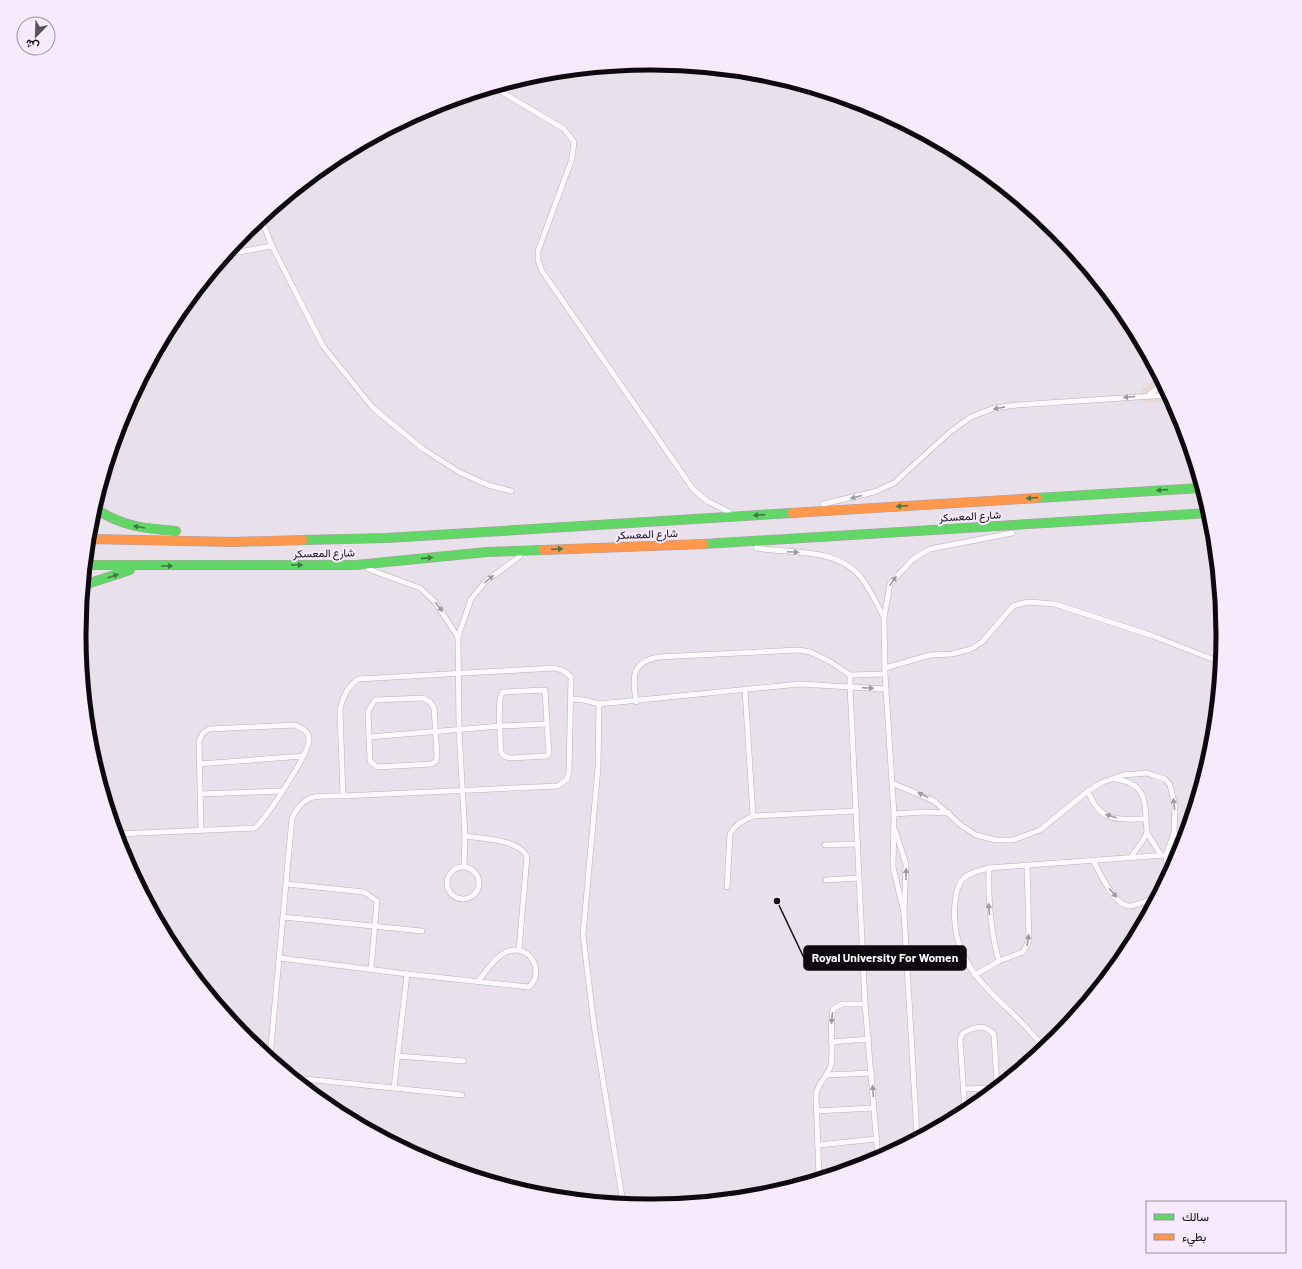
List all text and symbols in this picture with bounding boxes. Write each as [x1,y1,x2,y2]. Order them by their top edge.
north arrow [16,16,56,56]
text: ش [23,36,41,54]
one-way arrow [1123,393,1135,400]
one-way arrow [993,405,1005,411]
one-way arrow [1156,487,1168,494]
one-way arrow [850,494,862,500]
one-way arrow [1026,495,1038,502]
one-way arrow [896,503,908,510]
street label: شارع المعسكر [938,507,1002,526]
one-way arrow [753,512,765,519]
one-way arrow [133,524,145,530]
street label: شارع المعسكر [615,526,678,543]
street label: شارع المعسكر [292,545,355,562]
one-way arrow [551,546,564,552]
one-way arrow [787,549,800,555]
one-way arrow [421,554,433,561]
one-way arrow [291,562,304,568]
one-way arrow [161,563,174,569]
one-way arrow [107,572,119,578]
one-way arrow [484,575,495,584]
one-way arrow [890,575,897,587]
one-way arrow [435,602,443,612]
one-way arrow [862,684,874,691]
one-way arrow [917,792,928,798]
one-way arrow [1171,798,1177,810]
one-way arrow [1104,813,1116,819]
one-way arrow [902,868,909,880]
one-way arrow [1109,888,1118,899]
one-way arrow [986,903,992,915]
one-way arrow [1025,934,1031,946]
callout: Royal University For Women [804,946,966,970]
text: Royal University For Women [812,950,958,964]
one-way arrow [829,1012,836,1024]
one-way arrow [870,1085,877,1097]
legend [1146,1201,1286,1253]
text: سالك [1182,1209,1209,1223]
text: بطيء [1182,1229,1206,1247]

